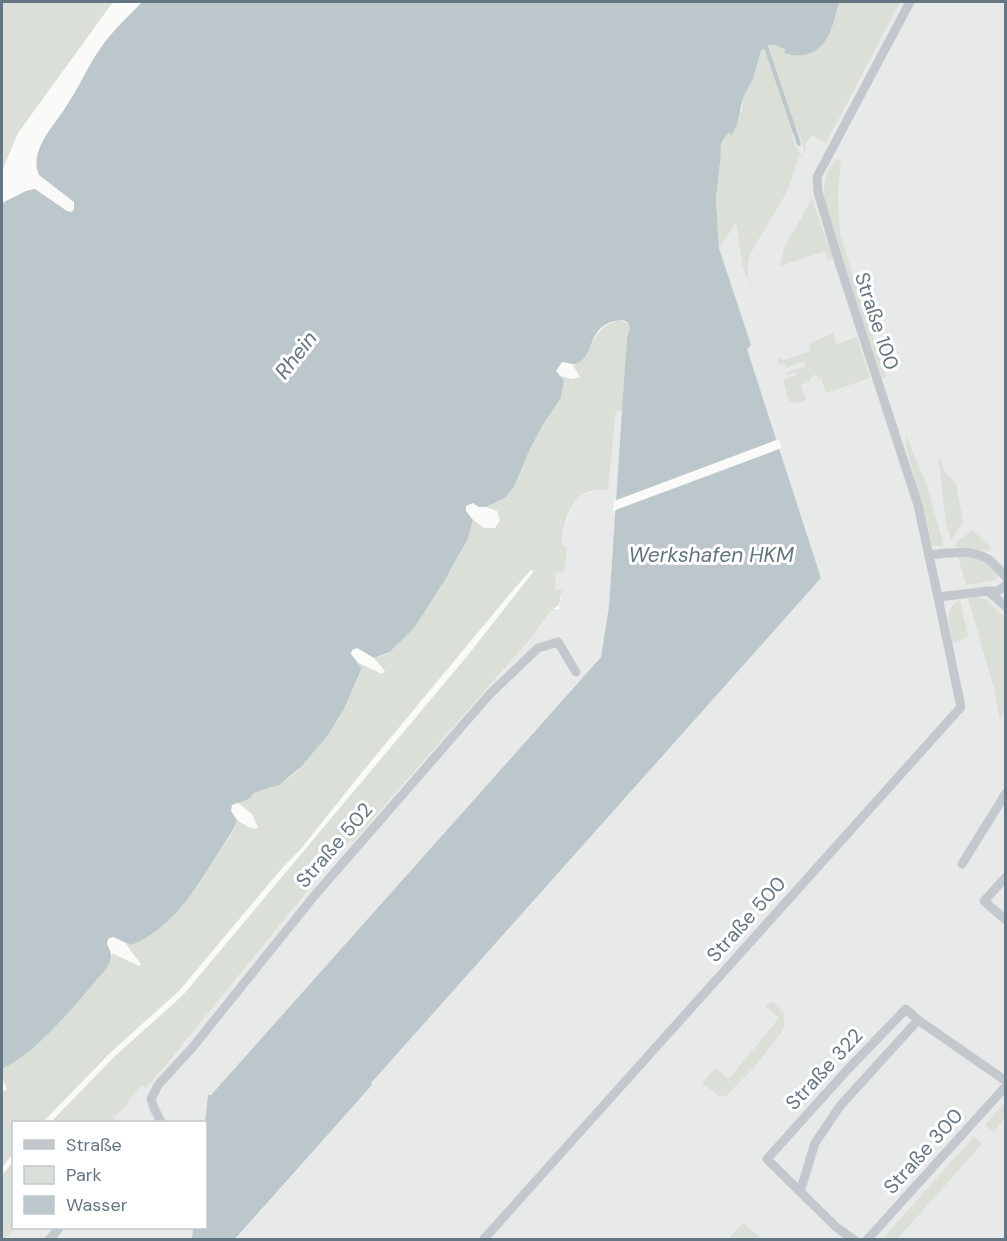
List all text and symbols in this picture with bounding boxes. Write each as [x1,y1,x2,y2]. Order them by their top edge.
street label: Straße 100 [849,269,905,373]
water label: Rhein [268,325,324,385]
water label: Werkshafen HKM [628,541,794,569]
street label: Straße 502 [290,797,378,893]
street label: Straße 500 [701,871,791,967]
street label: Straße 322 [780,1023,868,1115]
street label: Straße 300 [878,1103,968,1199]
legend [12,1121,207,1229]
text: Straße [66,1133,122,1157]
text: Park [66,1163,102,1187]
text: Wasser [66,1193,128,1217]

